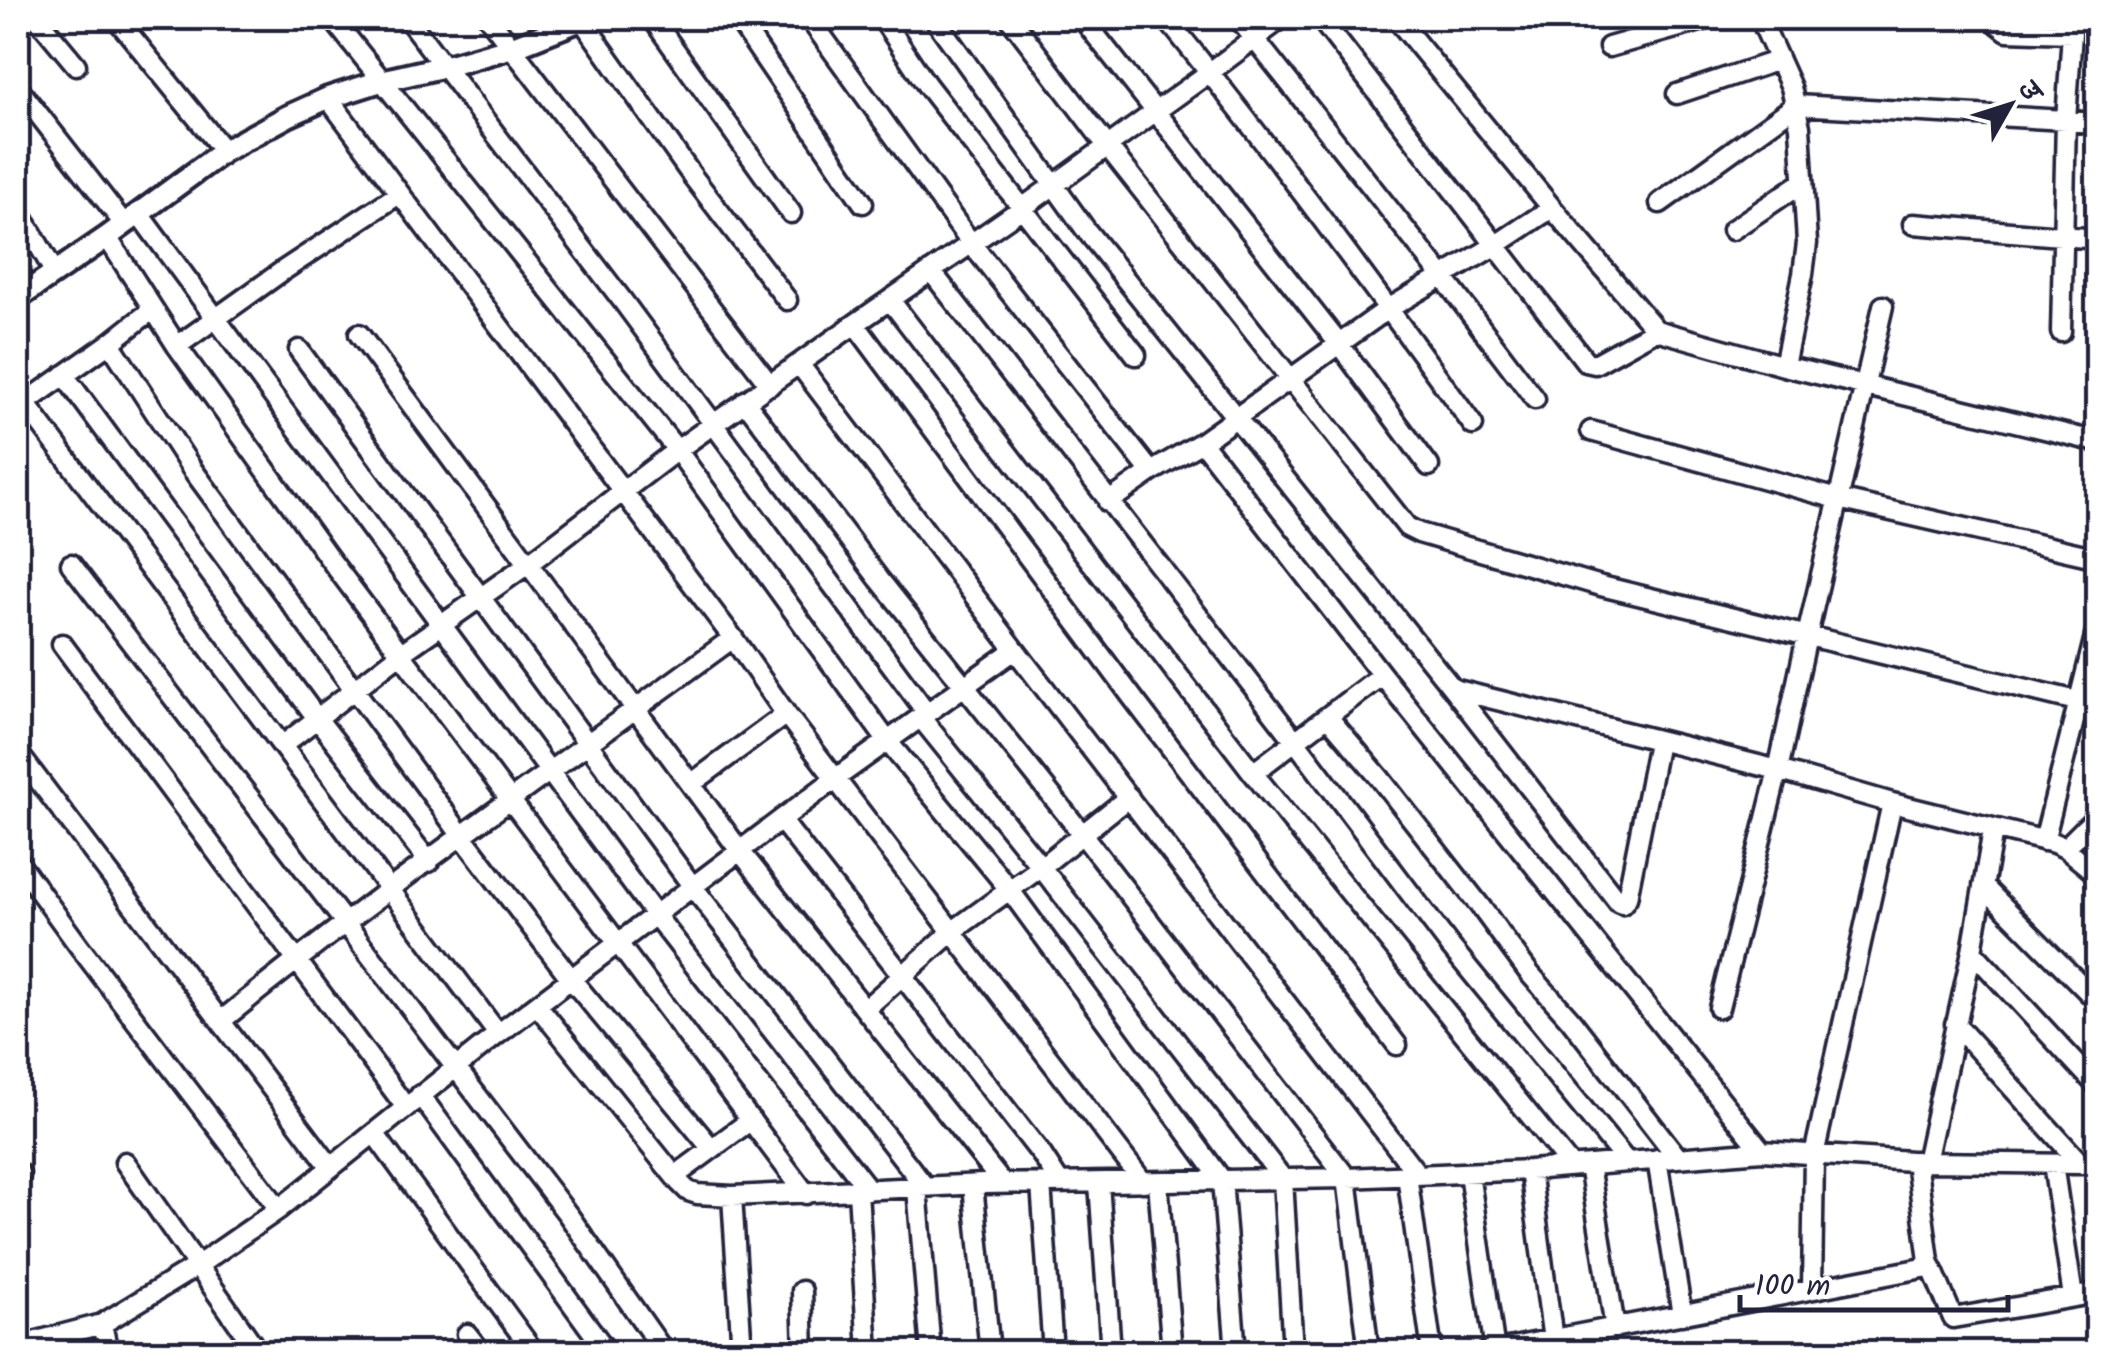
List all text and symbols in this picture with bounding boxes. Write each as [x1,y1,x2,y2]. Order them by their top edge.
north arrow [1960,55,2060,155]
text: उ [2004,70,2054,116]
scale bar [1740,1250,2008,1312]
text: 100 m [1755,1263,1830,1311]

